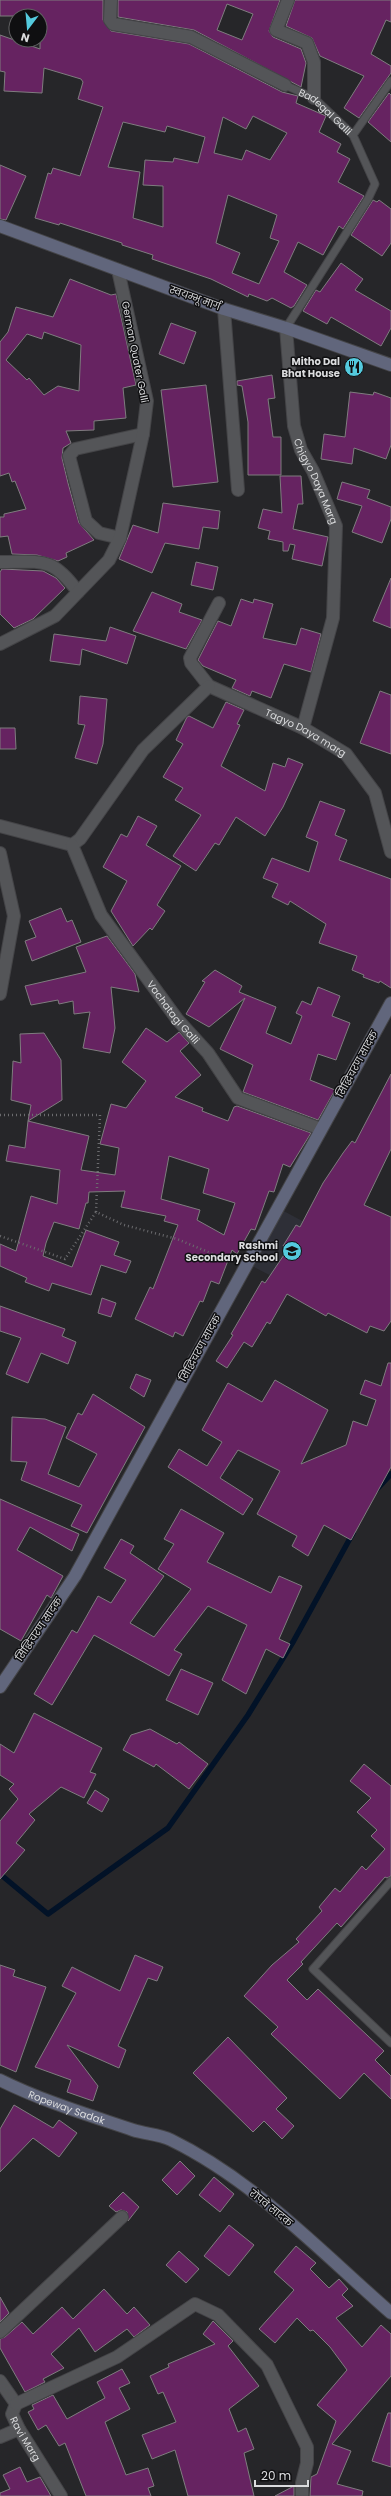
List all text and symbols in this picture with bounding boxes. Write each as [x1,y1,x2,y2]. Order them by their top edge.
north arrow [8,8,48,48]
text: N [19,29,31,46]
street label: Badegal Galli [296,85,356,138]
street label: स्वयम्भू मार्ग [167,282,224,315]
street label: German Quater Galli [118,300,152,404]
place label: Mitho Dal Bhat House [282,354,340,381]
restaurant icon: Mitho Dal Bhat House [343,356,365,378]
street label: Chigyo Daya Marg [291,437,342,526]
street label: Tagyo Daya marg [263,705,349,760]
street label: Vachatagi Galli [144,977,203,1047]
street label: सिद्धिचरण सादक [332,1027,382,1101]
place label: Rashmi Secondary School [186,1238,278,1265]
school or university icon: Rashmi Secondary School [281,1240,303,1262]
street label: सिद्धिचरण सादक [175,1311,225,1385]
street label: सिद्धिचरण सादक [11,1593,67,1665]
street label: Ropeway Sadak [26,2086,108,2128]
street label: रोपवे सादक [246,2185,297,2231]
street label: Ravi Marg [7,2414,45,2464]
scale bar [255,2462,308,2488]
text: 20 m [261,2467,291,2484]

